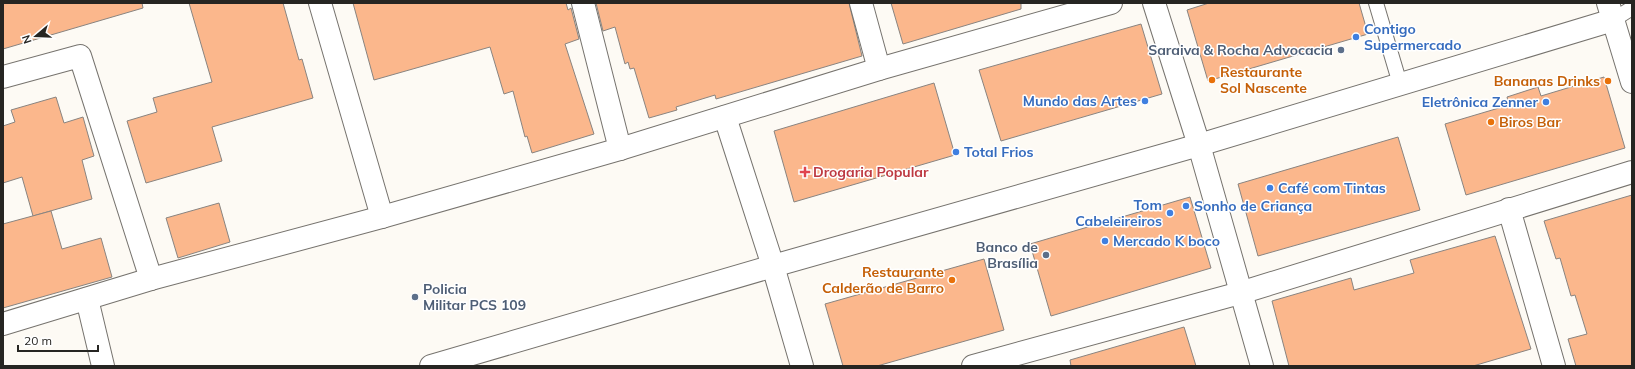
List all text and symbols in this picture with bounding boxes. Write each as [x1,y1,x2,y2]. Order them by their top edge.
north arrow [16,16,56,56]
place label: Contigo Supermercado [1364,20,1462,54]
marker: Contigo Supermercado [1351,32,1361,42]
text: N [19,33,35,45]
place label: Saraiva & Rocha Advocacia [1148,41,1333,59]
marker: Saraiva & Rocha Advocacia [1336,45,1346,55]
place label: Restaurante Sol Nascente [1220,63,1307,97]
place label: Bananas Drinks [1494,72,1600,90]
marker: Restaurante Sol Nascente [1207,75,1217,85]
marker: Bananas Drinks [1603,76,1613,86]
place label: Mundo das Artes [1023,92,1137,110]
place label: Eletrônica Zenner [1422,93,1538,111]
marker: Mundo das Artes [1140,96,1150,106]
marker: Eletrônica Zenner [1541,97,1551,107]
place label: Biros Bar [1499,113,1561,131]
marker: Biros Bar [1486,117,1496,127]
place label: Total Frios [964,143,1034,161]
marker: Total Frios [951,147,961,157]
place label: Drogaria Popular [813,163,929,181]
marker: Drogaria Popular [800,167,810,177]
place label: Café com Tintas [1278,179,1386,197]
marker: Café com Tintas [1265,183,1275,193]
place label: Tom Cabeleireiros [1075,196,1162,230]
place label: Sonho de Criança [1194,197,1312,215]
marker: Sonho de Criança [1181,201,1191,211]
marker: Tom Cabeleireiros [1165,208,1175,218]
place label: Mercado K boco [1113,232,1220,250]
marker: Mercado K boco [1100,236,1110,246]
place label: Banco de Brasília [976,238,1038,272]
marker: Banco de Brasília [1041,250,1051,260]
place label: Restaurante Calderão de Barro [822,263,944,297]
marker: Restaurante Calderão de Barro [947,275,957,285]
place label: Policia Militar PCS 109 [423,280,526,314]
marker: Policia Militar PCS 109 [410,292,420,302]
scale bar [18,327,98,353]
text: 20 m [24,333,52,348]

